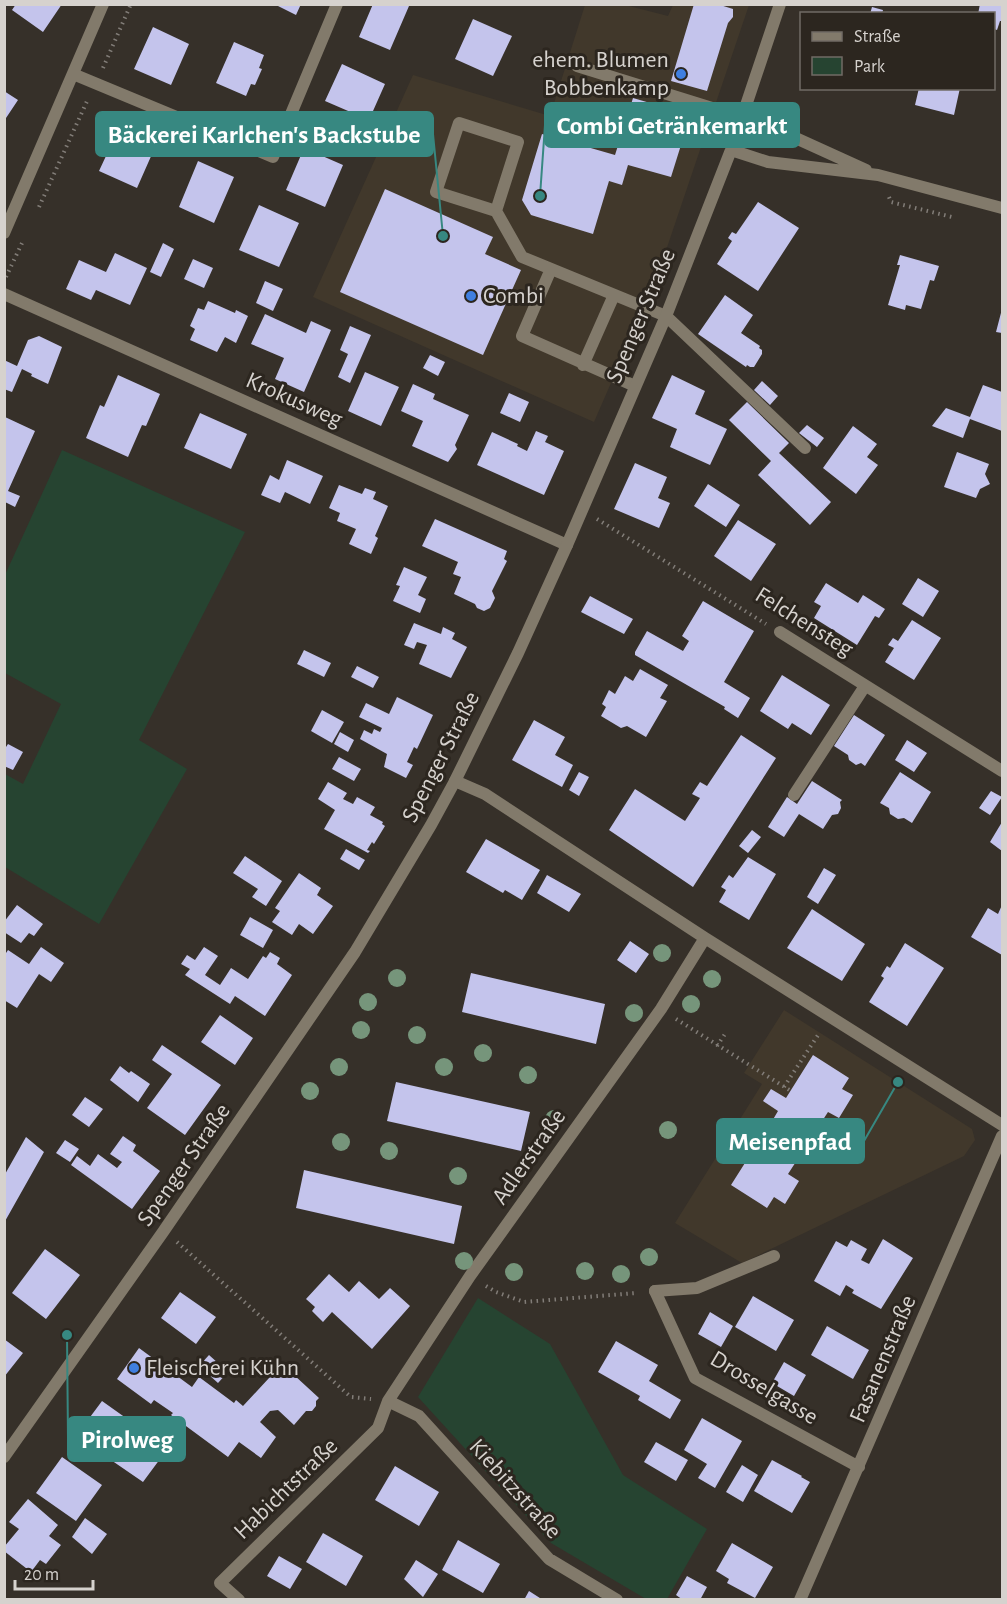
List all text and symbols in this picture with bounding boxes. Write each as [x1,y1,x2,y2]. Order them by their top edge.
legend [800,12,995,90]
text: Straße [854,28,900,46]
place label: ehem. Blumen Bobbenkamp [532,48,669,100]
text: Park [854,58,886,76]
marker: ehem. Blumen Bobbenkamp [674,67,688,81]
callout: Combi Getränkemarkt [545,103,799,147]
callout: Bäckerei Karlchen's Backstube [96,112,433,156]
text: Combi Getränkemarkt [557,113,788,139]
text: Bäckerei Karlchen's Backstube [107,122,421,148]
street label: Spenger Straße [602,245,680,387]
place label: Combi [483,284,544,308]
marker: Combi [464,289,478,303]
street label: Krokusweg [242,368,346,432]
street label: Felchensteg [751,583,857,662]
street label: Spenger Straße [398,688,484,826]
street label: Spenger Straße [133,1099,235,1231]
street label: Adlerstraße [488,1105,570,1209]
callout: Meisenpfad [717,1119,864,1163]
text: Meisenpfad [729,1129,852,1155]
street label: Fasanenstraße [845,1292,921,1426]
street label: Drosselgasse [706,1347,822,1429]
place label: Fleischerei Kühn [146,1356,299,1380]
marker: Fleischerei Kühn [127,1361,141,1375]
callout: Pirolweg [68,1417,185,1461]
text: Pirolweg [81,1427,174,1453]
street label: Habichtstraße [229,1434,343,1544]
street label: Kiebitzstraße [464,1434,566,1544]
scale bar [15,1553,93,1591]
text: 20 m [24,1566,59,1584]

